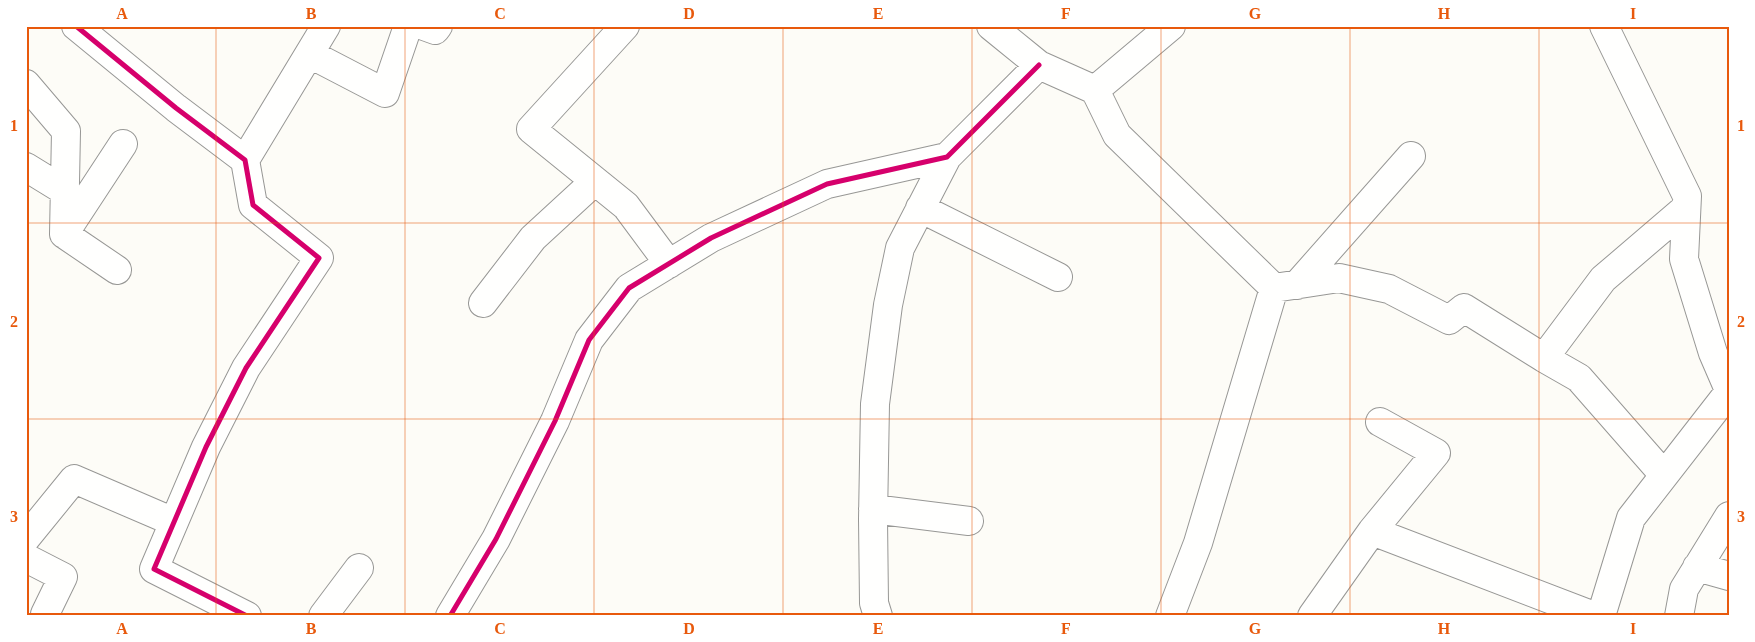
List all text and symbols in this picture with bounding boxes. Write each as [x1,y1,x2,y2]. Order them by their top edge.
text: A [116,5,128,22]
text: B [306,5,317,22]
text: C [494,5,506,22]
text: D [683,5,695,22]
text: E [873,5,883,22]
text: F [1061,5,1071,22]
text: G [1249,5,1262,22]
text: H [1438,5,1451,22]
text: I [1630,5,1636,22]
text: 1 [10,117,18,134]
text: 1 [1737,117,1745,134]
text: 2 [10,313,18,330]
text: 2 [1737,313,1745,330]
text: 3 [10,508,18,525]
text: 3 [1737,508,1745,525]
text: A [116,620,128,637]
text: B [306,620,317,637]
text: C [494,620,506,637]
text: D [683,620,695,637]
text: E [873,620,883,637]
text: F [1061,620,1071,637]
text: G [1249,620,1262,637]
text: H [1438,620,1451,637]
text: I [1630,620,1636,637]

